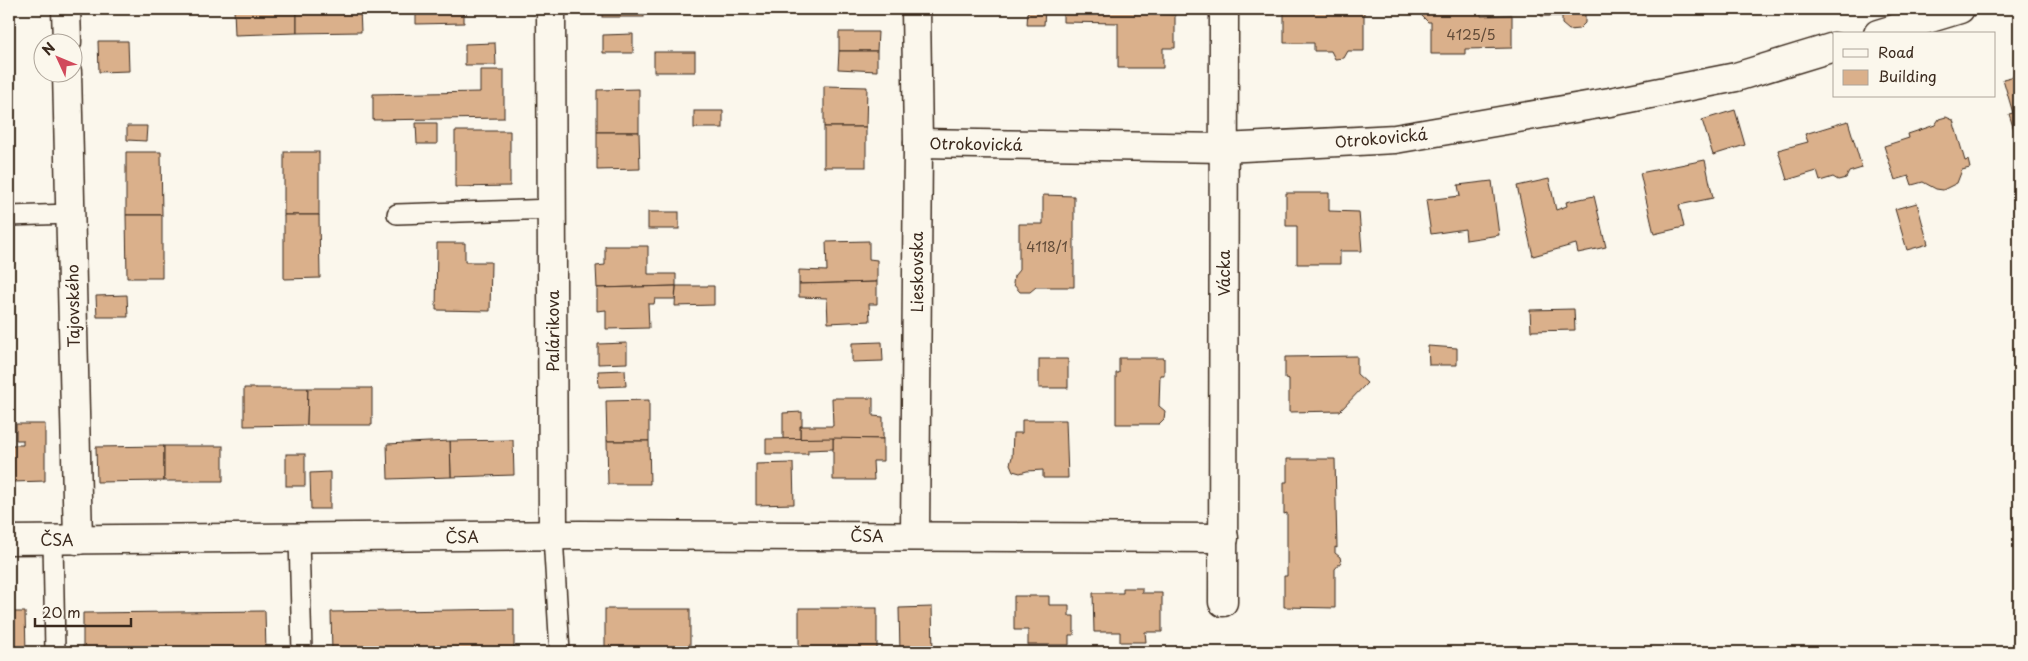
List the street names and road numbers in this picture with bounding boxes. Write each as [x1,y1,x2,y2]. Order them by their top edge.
street label: Otrokovická [1333,121,1428,153]
street label: Otrokovická [929,130,1023,156]
street label: Lieskovska [904,232,928,312]
street label: Vácka [1211,250,1235,296]
street label: Tajovského [59,264,85,348]
street label: Palárikova [540,290,564,372]
street label: ČSA [850,523,884,547]
street label: ČSA [445,524,479,548]
street label: ČSA [40,527,74,551]

